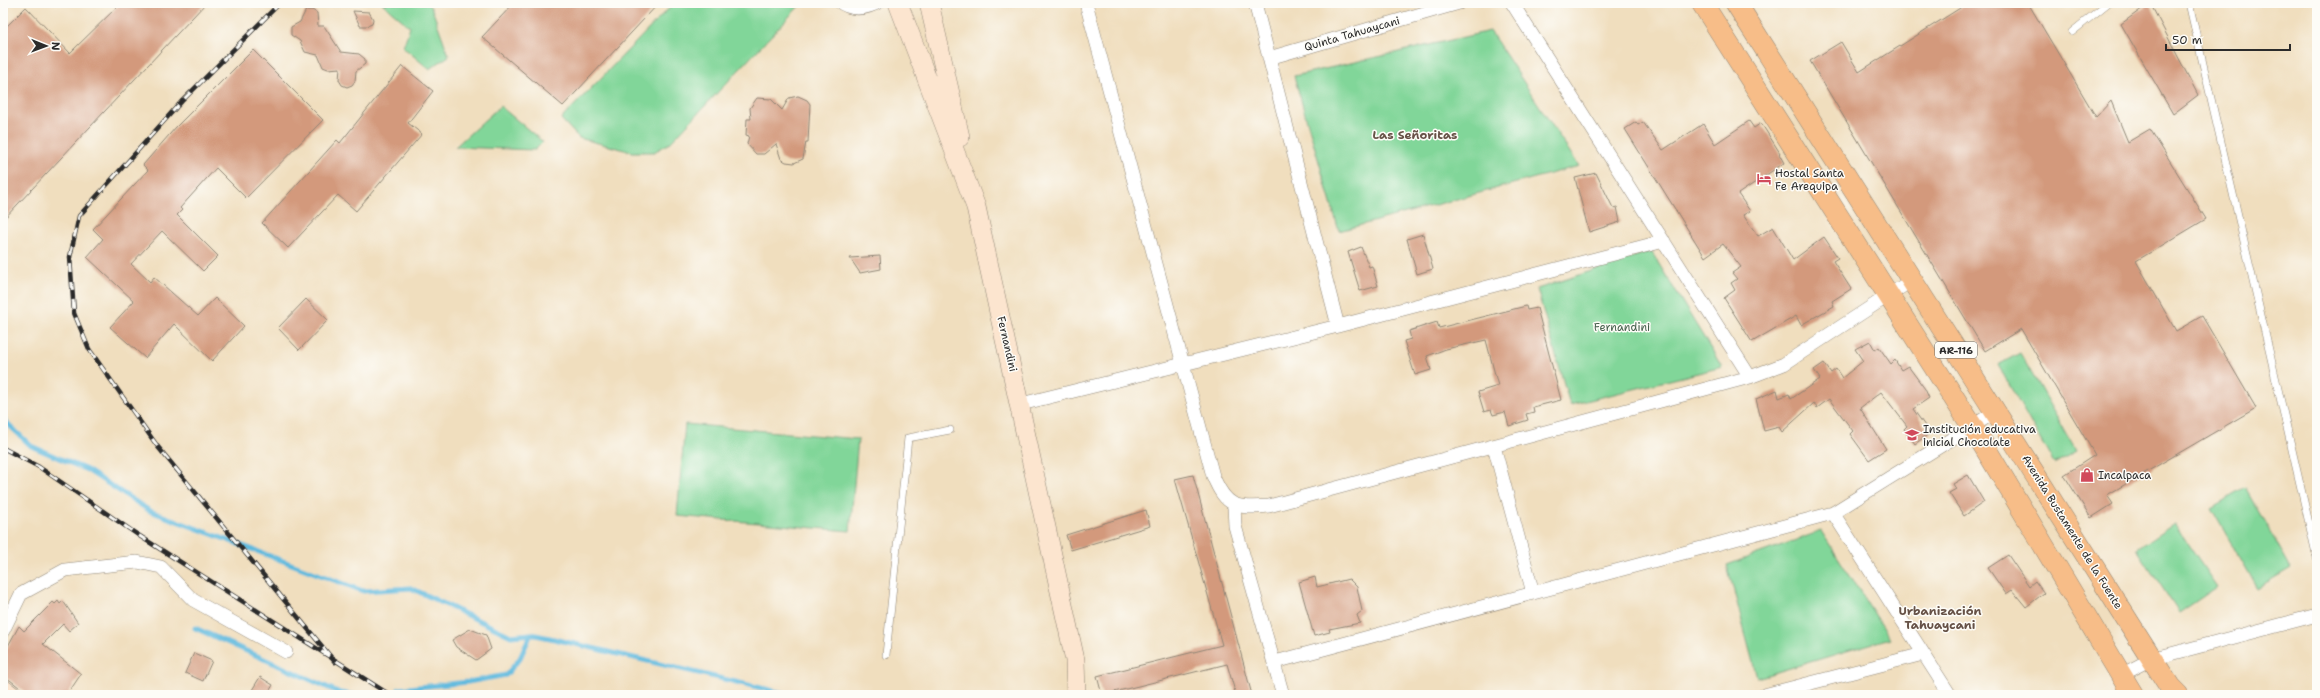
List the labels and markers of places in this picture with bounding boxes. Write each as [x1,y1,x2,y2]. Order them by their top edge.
place label: Hostal Santa Fe Arequipa [1775,166,1844,194]
hotel icon: Hostal Santa Fe Arequipa [1756,171,1772,187]
place label: Institución educativa inicial Chocolate [1923,422,2036,450]
school or university icon: Institución educativa inicial Chocolate [1904,427,1920,443]
shop icon: Incalpaca [2079,467,2095,483]
place label: Incalpaca [2098,468,2151,483]

